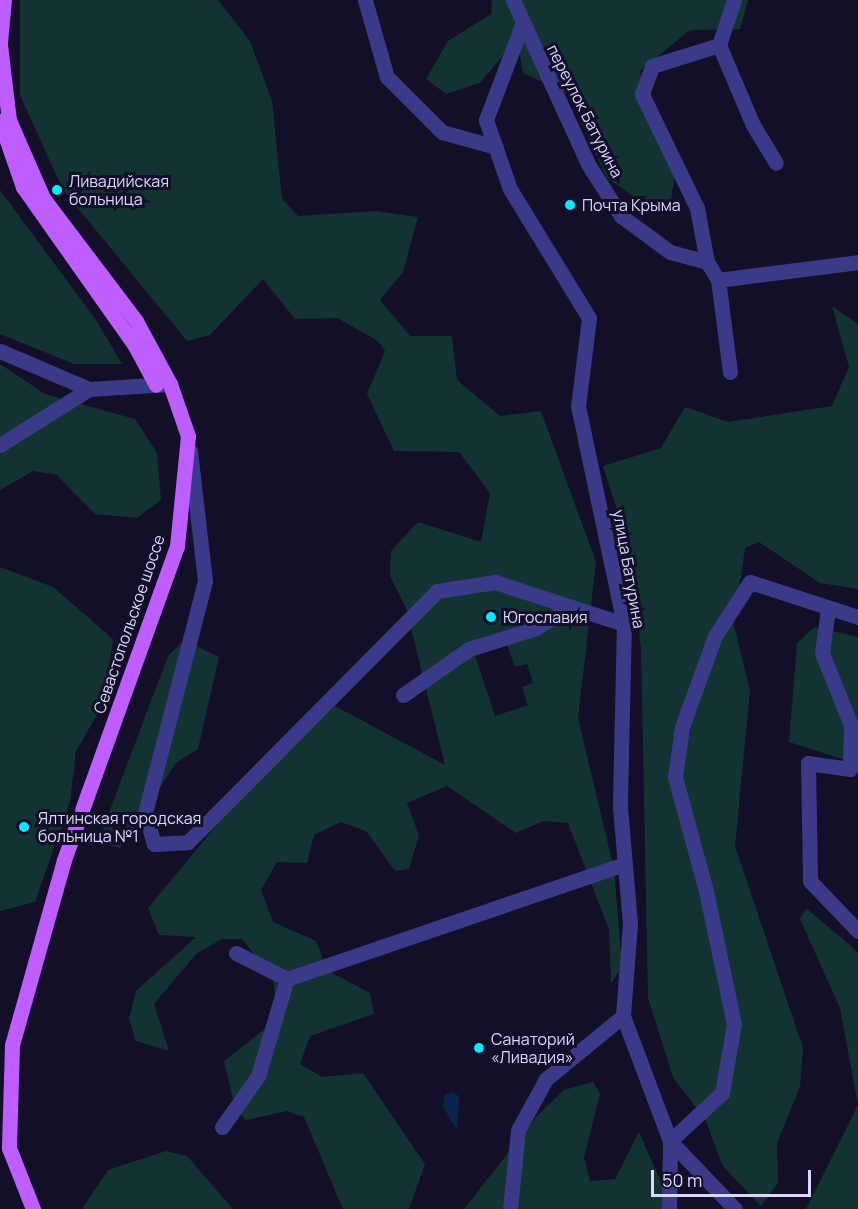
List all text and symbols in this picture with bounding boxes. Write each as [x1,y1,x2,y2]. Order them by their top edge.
street label: переулок Батурина [543,41,627,181]
place label: Ливадийская больница [69,171,169,209]
marker: Ливадийская больница [50,183,64,197]
place label: Почта Крыма [582,195,681,215]
marker: Почта Крыма [563,198,577,212]
street label: улица Батурина [609,508,649,630]
street label: Севастопольское шоссе [89,532,169,716]
place label: Югославия [503,607,588,627]
marker: Югославия [484,610,498,624]
place label: Ялтинская городская больница №1 [38,808,201,846]
marker: Ялтинская городская больница №1 [15,818,33,836]
place label: Санаторий «Ливадия» [491,1029,575,1067]
marker: Санаторий «Ливадия» [472,1041,486,1055]
scale bar [654,1158,814,1196]
text: 50 m [662,1168,702,1192]

